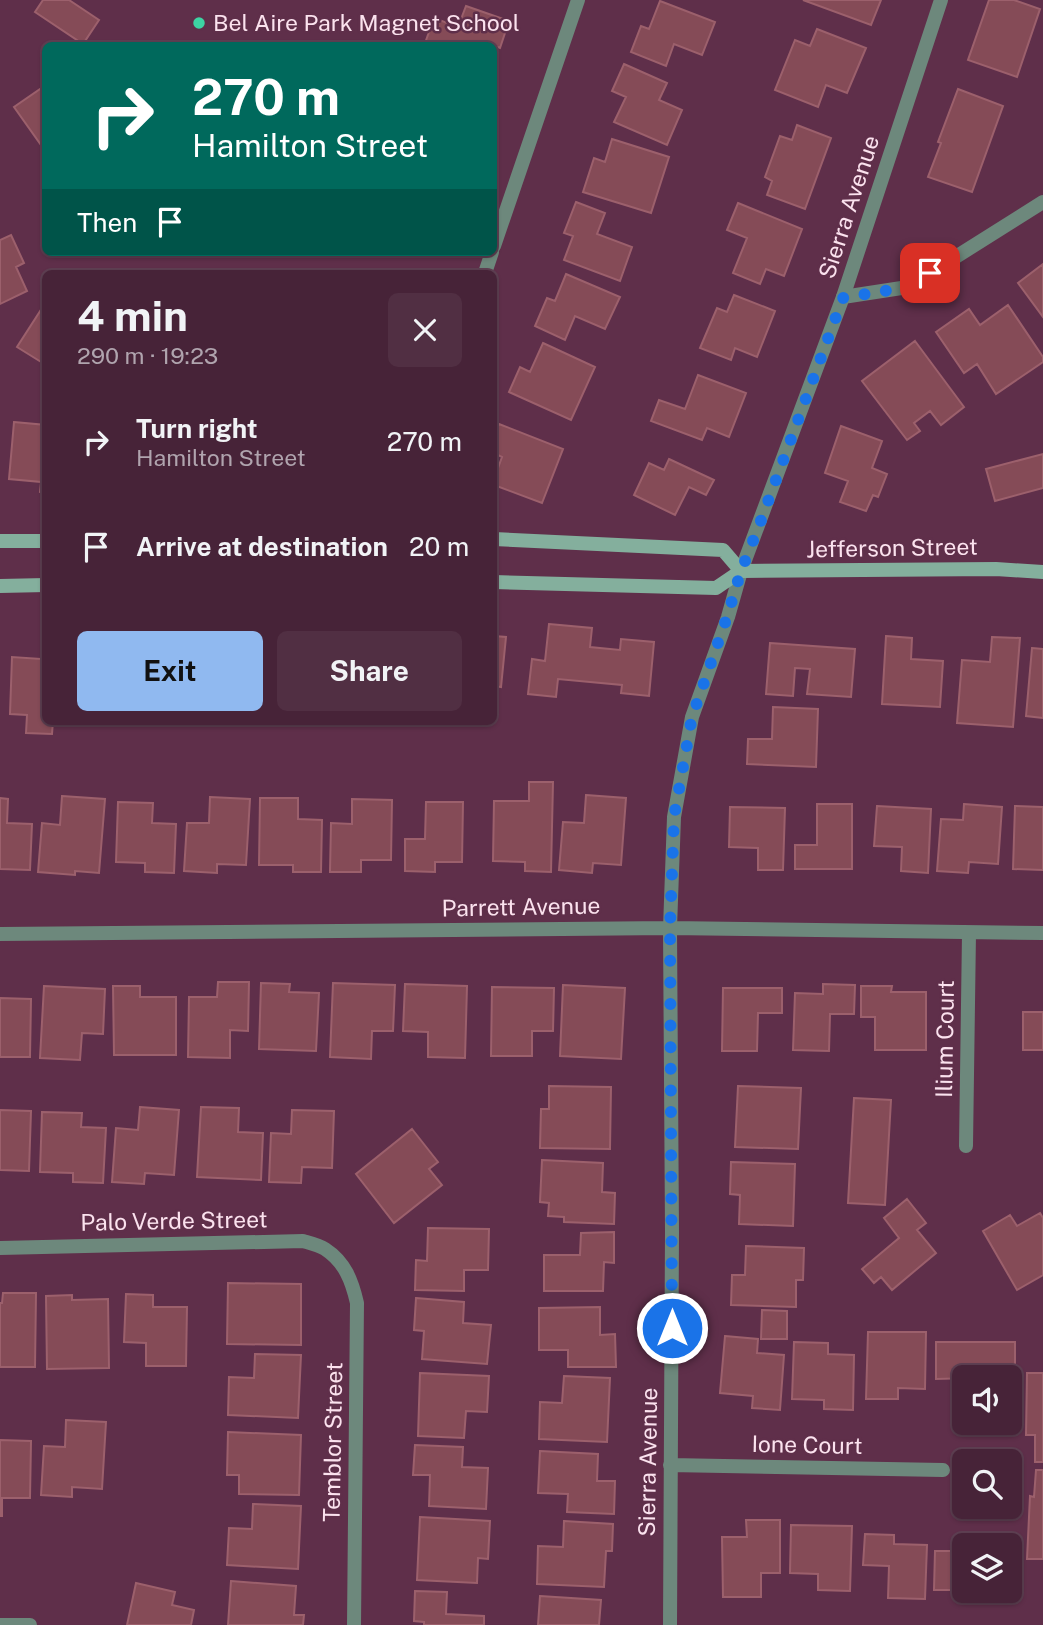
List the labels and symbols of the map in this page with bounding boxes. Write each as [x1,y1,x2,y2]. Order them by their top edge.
place label: Bel Aire Park Magnet School [213,9,520,36]
marker: Bel Aire Park Magnet School [191,15,207,31]
street label: Sierra Avenue [813,132,884,282]
pin [900,243,960,303]
street label: Jefferson Street [806,533,978,562]
street label: Parrett Avenue [441,892,601,921]
street label: Ilium Court [930,980,959,1098]
street label: Palo Verde Street [80,1205,268,1236]
position arrow [635,1291,709,1365]
street label: Temblor Street [318,1362,347,1522]
street label: Sierra Avenue [633,1387,662,1537]
street label: Ione Court [751,1430,863,1459]

